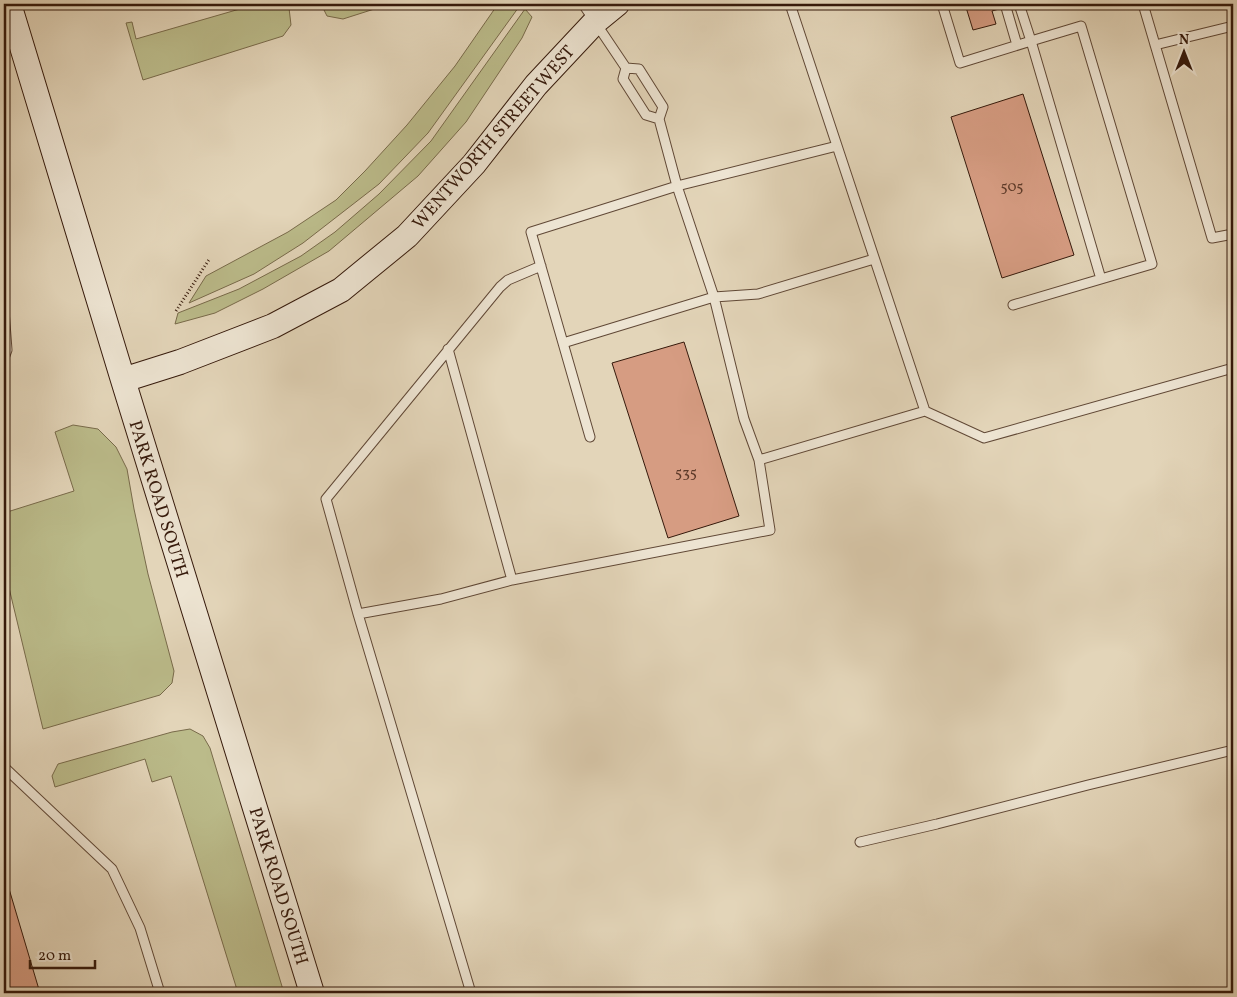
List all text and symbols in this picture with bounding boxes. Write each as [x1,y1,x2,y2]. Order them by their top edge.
north arrow [1160,28,1210,78]
text: N [1179,31,1189,50]
street label: WENTWORTH STREET WEST [407,40,581,235]
house number: 505 [1001,177,1024,198]
street label: PARK ROAD SOUTH [122,417,193,581]
house number: 535 [675,463,697,484]
street label: PARK ROAD SOUTH [242,804,313,968]
scale bar [30,937,95,969]
text: 20 m [38,946,71,967]

